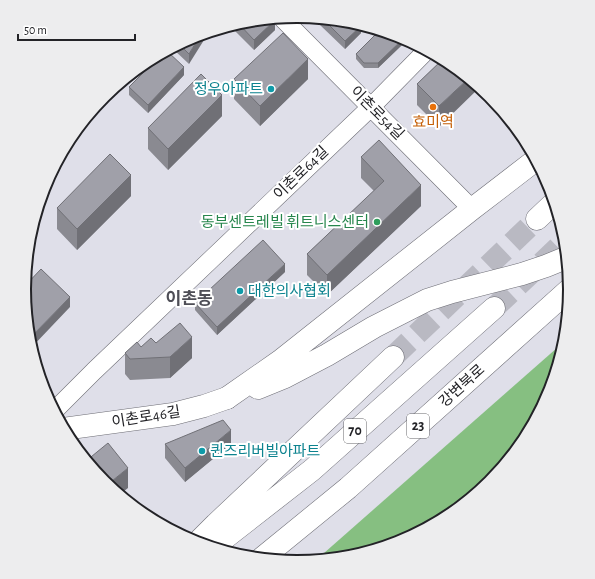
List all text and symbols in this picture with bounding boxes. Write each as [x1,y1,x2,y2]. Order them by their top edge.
scale bar [18,16,135,42]
text: 50 m [24,24,47,36]
place label: 정우아파트 [194,81,263,97]
street label: 이촌로54길 [347,83,407,143]
marker: 정우아파트 [266,84,276,94]
marker: 효미역 [428,102,438,112]
place label: 효미역 [412,114,454,130]
street label: 이촌로64길 [270,143,331,203]
place label: 동부센트레빌 휘트니스센터 [201,214,369,230]
marker: 동부센트레빌 휘트니스센터 [372,217,382,227]
place label: 대한의사협회 [248,283,331,299]
marker: 대한의사협회 [235,286,245,296]
district label: 이촌동 [166,290,213,307]
street label: 강변북로 [436,361,488,410]
street label: 이촌로46길 [110,403,181,430]
road number: 23 [407,414,429,438]
road number: 70 [344,419,366,443]
place label: 퀸즈리버빌아파트 [210,443,321,459]
marker: 퀸즈리버빌아파트 [197,446,207,456]

